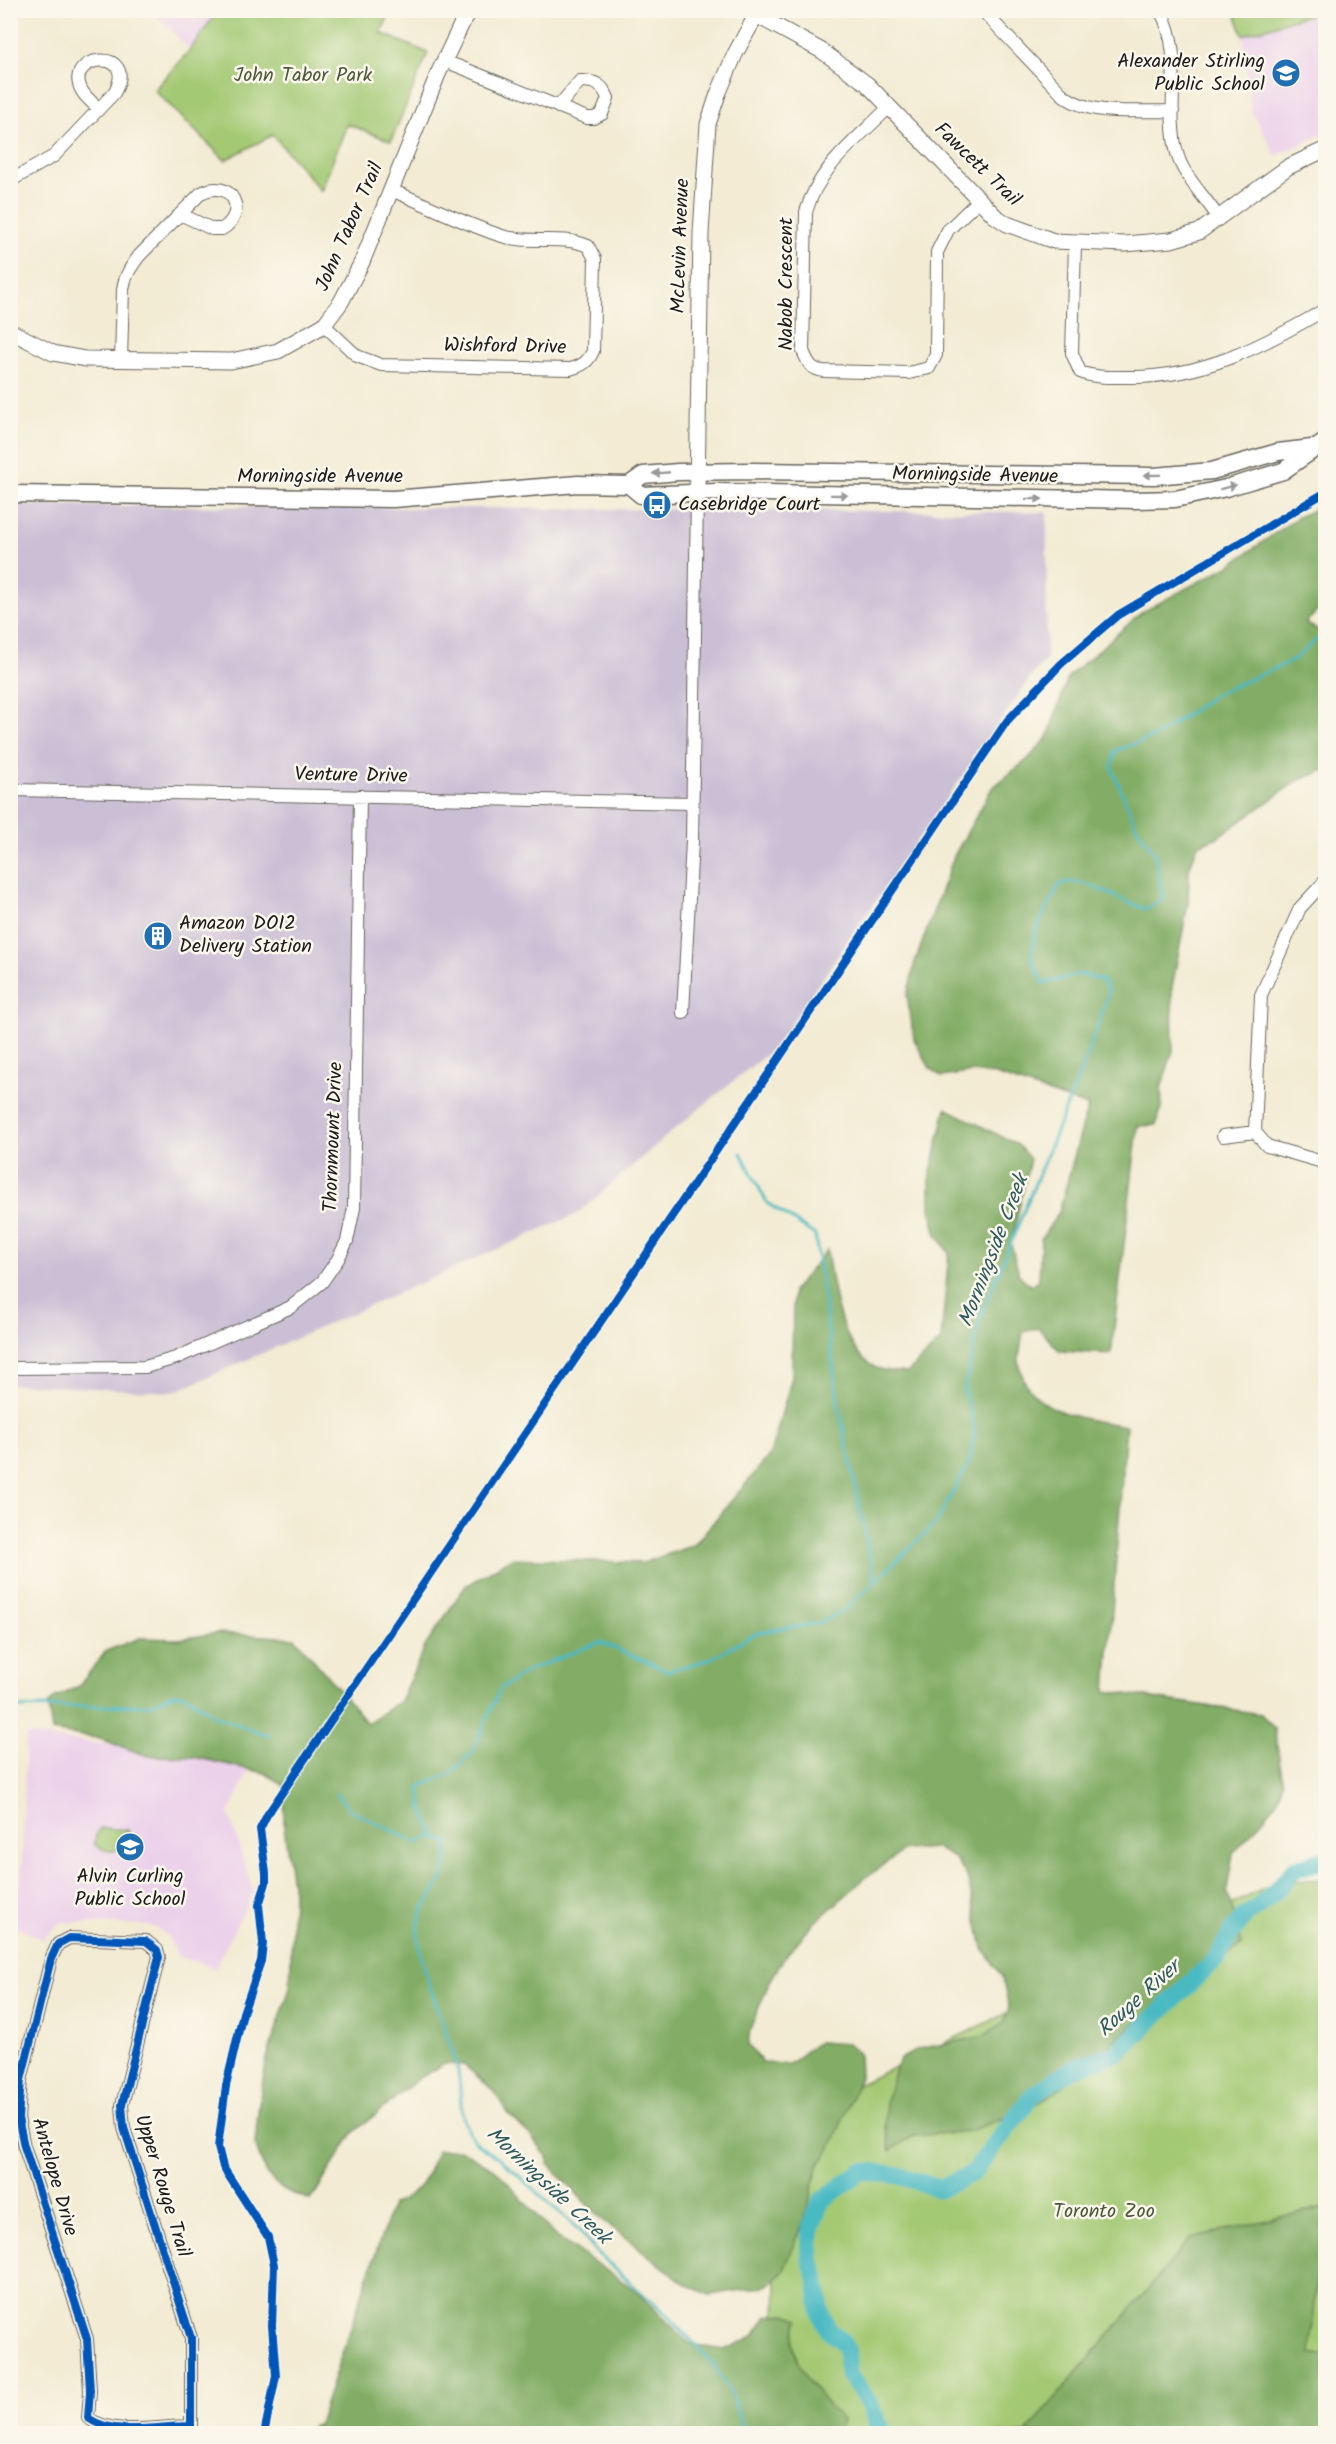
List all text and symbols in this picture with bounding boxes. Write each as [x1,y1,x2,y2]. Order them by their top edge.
place label: Alexander Stirling Public School [1117,46,1265,101]
school or university icon: Alexander Stirling Public School [1270,57,1302,89]
park label: John Tabor Park [234,60,373,92]
street label: Fawcett Trail [926,115,1028,215]
street label: John Tabor Trail [307,157,393,297]
street label: McLevin Avenue [663,178,699,314]
street label: Nabob Crescent [771,217,803,351]
street label: Wishford Drive [443,330,567,364]
street label: Morningside Avenue [892,459,1058,493]
street label: Morningside Avenue [237,461,403,493]
one-way arrow [652,468,671,478]
one-way arrow [1142,471,1161,480]
one-way arrow [1219,482,1237,491]
bus stop icon: Casebridge Court [641,489,673,521]
place label: Casebridge Court [678,489,821,521]
one-way arrow [830,490,849,500]
one-way arrow [1025,494,1044,503]
street label: Venture Drive [294,759,408,793]
place label: Amazon DOI2 Delivery Station [179,908,312,963]
building icon: Amazon DOI2 Delivery Station [142,920,174,952]
street label: Thornmount Drive [315,1061,353,1213]
water label: Morningside Creek [950,1167,1039,1332]
school or university icon: Alvin Curling Public School [114,1831,146,1863]
place label: Alvin Curling Public School [75,1861,186,1916]
water label: Rouge River [1090,1950,1191,2045]
street label: Upper Rouge Trail [125,2111,199,2262]
street label: Antelope Drive [22,2114,86,2240]
water label: Morningside Creek [478,2119,620,2255]
park label: Toronto Zoo [1053,2196,1155,2228]

